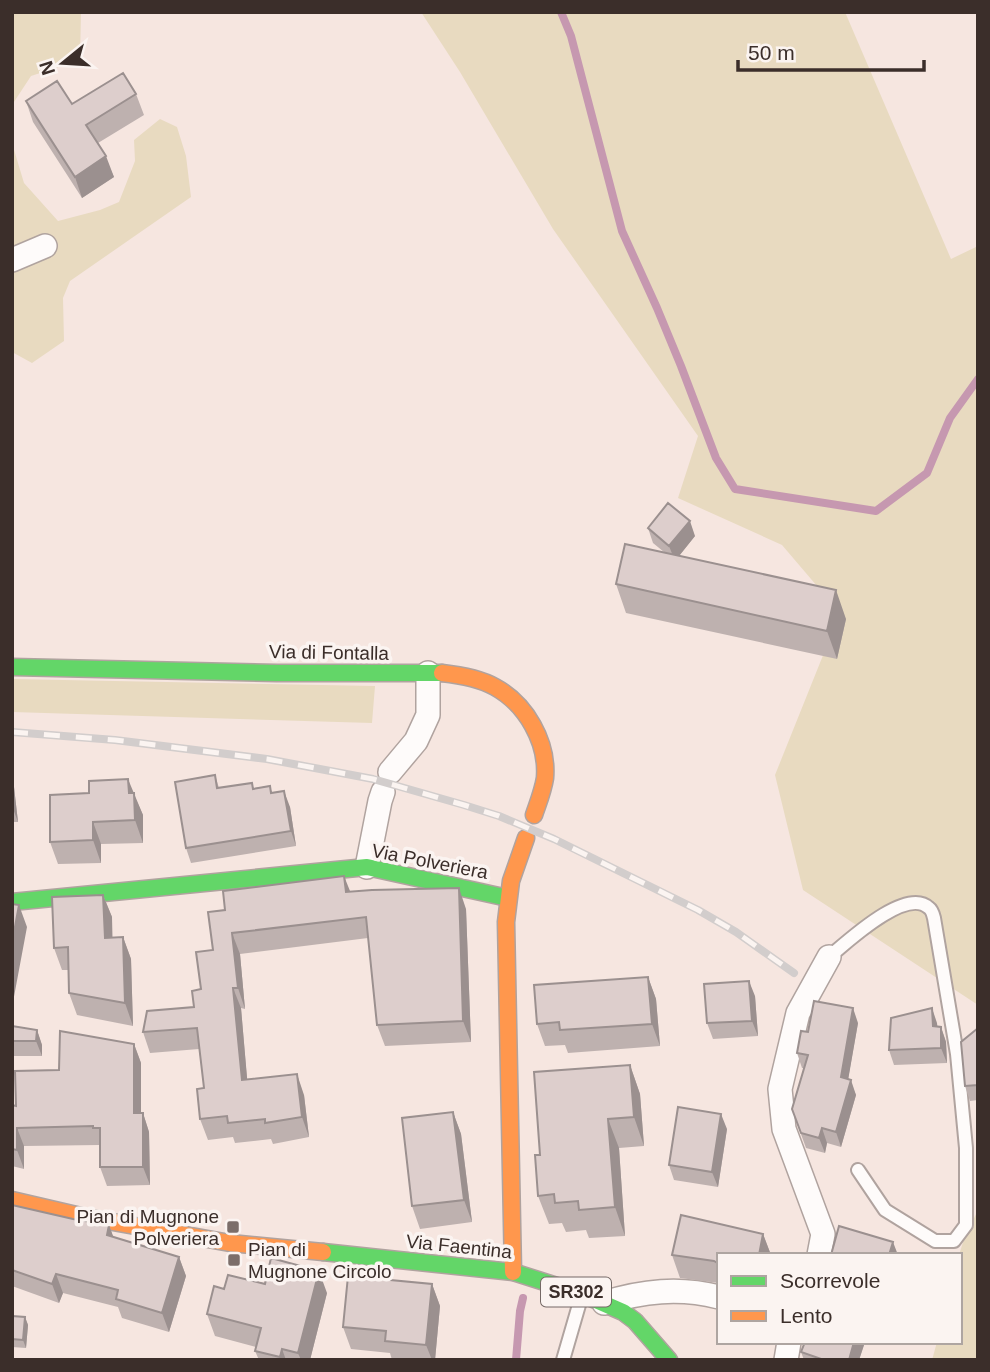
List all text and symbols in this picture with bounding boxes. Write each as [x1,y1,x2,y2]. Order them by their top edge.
north arrow [28,28,98,98]
scale bar [738,28,923,72]
text: 50 m [748,41,795,64]
text: N [35,58,59,78]
street label: Via di Fontalla [269,641,390,664]
street label: Via Polveriera [370,840,490,883]
place label: Pian di Mugnone Polveriera [76,1206,219,1249]
marker: Pian di Mugnone Polveriera [225,1219,241,1235]
street label: Via Faentina [405,1230,513,1263]
place label: Pian di Mugnone Circolo [248,1239,392,1282]
marker: Pian di Mugnone Circolo [226,1252,242,1268]
legend [717,1253,962,1344]
text: Scorrevole [780,1269,880,1292]
road number: SR302 [541,1278,611,1307]
text: Lento [780,1304,833,1327]

